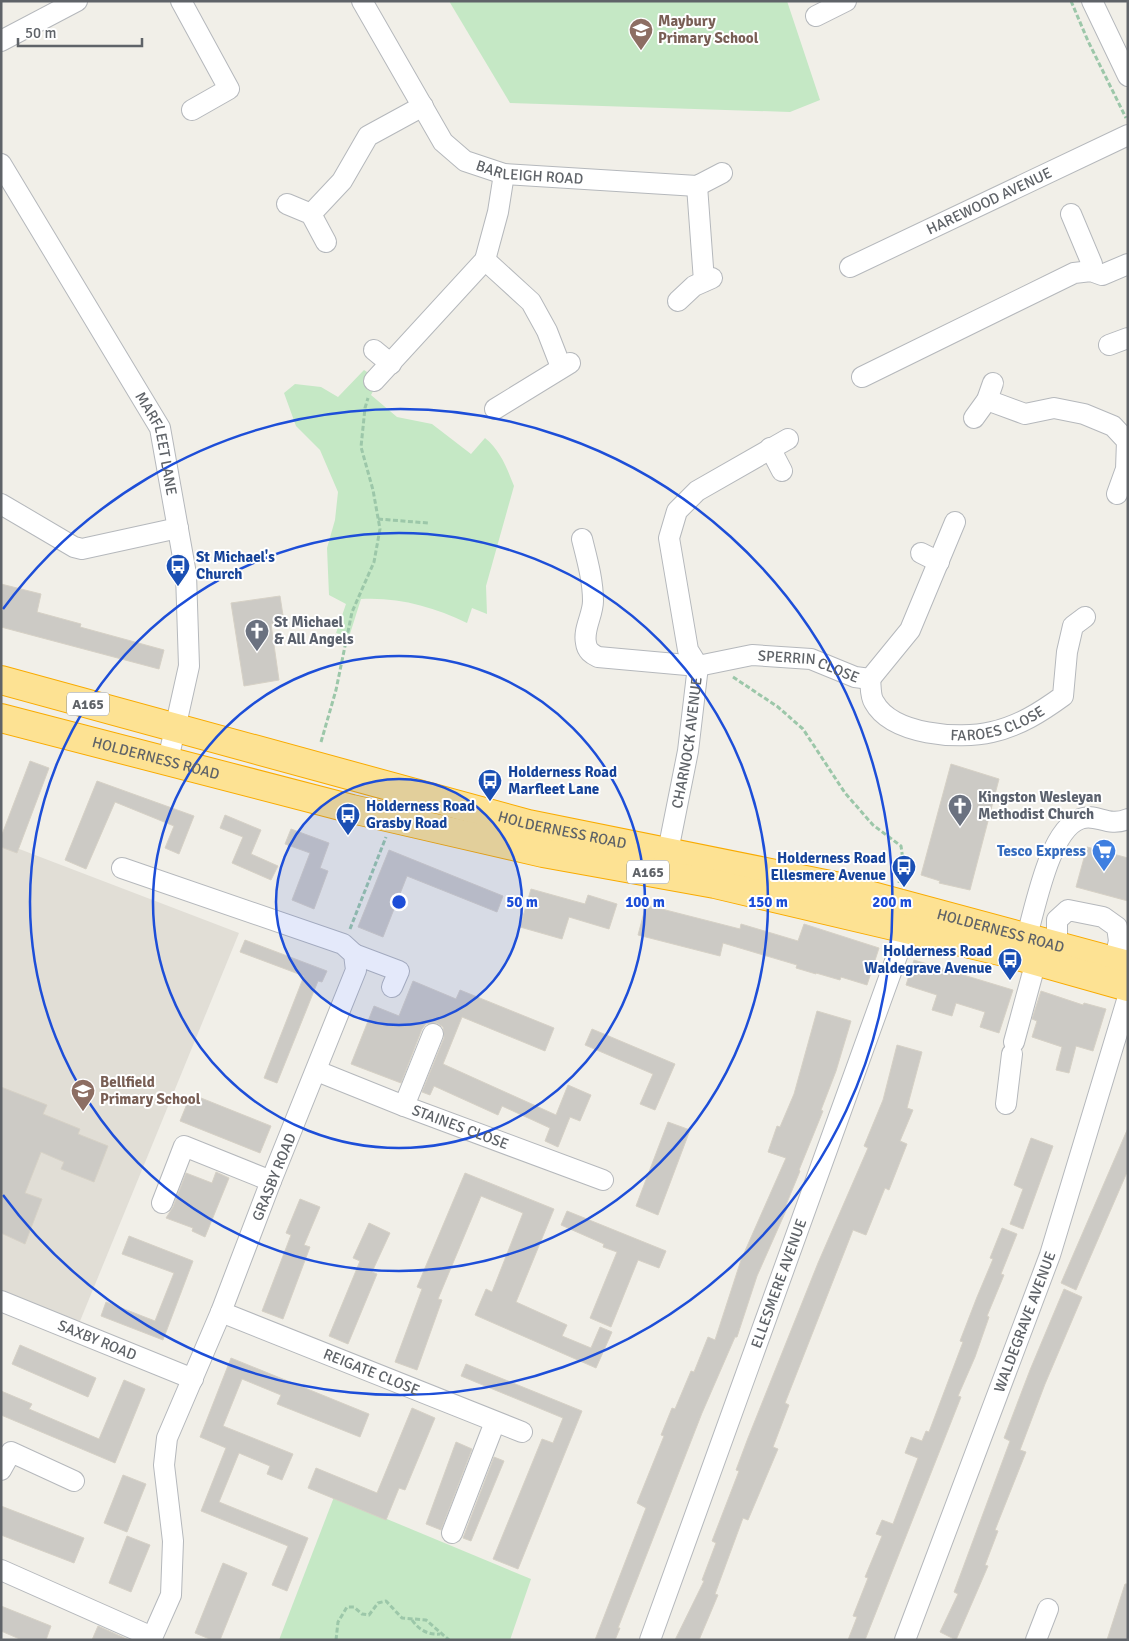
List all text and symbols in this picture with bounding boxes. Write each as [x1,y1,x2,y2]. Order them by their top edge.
place label: Maybury Primary School [658,12,759,47]
scale bar [18,15,141,47]
school or university icon: Maybury Primary School [628,17,654,51]
text: 50 m [25,24,56,42]
street label: BARLEIGH ROAD [474,156,584,188]
street label: HAREWOOD AVENUE [924,164,1055,238]
street label: MARFLEET LANE [131,388,181,497]
place label: St Michael's Church [196,548,275,583]
bus stop icon: St Michael's Church [165,553,191,587]
place label: St Michael & All Angels [274,613,354,648]
church icon: St Michael & All Angels [244,618,270,652]
street label: SPERRIN CLOSE [757,646,862,687]
street label: CHARNOCK AVENUE [668,676,706,810]
road number: A165 [67,692,109,716]
street label: FAROES CLOSE [950,702,1048,744]
street label: HOLDERNESS ROAD [90,733,222,783]
place label: Holderness Road Marfleet Lane [508,763,617,798]
bus stop icon: Holderness Road Marfleet Lane [477,768,503,802]
place label: Kingston Wesleyan Methodist Church [978,788,1102,823]
church icon: Kingston Wesleyan Methodist Church [947,793,973,827]
place label: Holderness Road Grasby Road [366,797,475,832]
bus stop icon: Holderness Road Grasby Road [335,802,361,836]
street label: HOLDERNESS ROAD [496,807,628,853]
supermarket icon: Tesco Express [1091,838,1117,872]
place label: Tesco Express [997,842,1086,860]
place label: Holderness Road Ellesmere Avenue [771,849,886,884]
bus stop icon: Holderness Road Ellesmere Avenue [891,854,917,888]
road number: A165 [627,860,669,884]
centre of rings [390,893,408,911]
text: 50 m [506,893,538,911]
text: 100 m [625,893,665,911]
text: 150 m [748,893,788,911]
text: 200 m [872,893,912,911]
street label: HOLDERNESS ROAD [935,905,1066,956]
place label: Holderness Road Waldegrave Avenue [864,942,992,977]
bus stop icon: Holderness Road Waldegrave Avenue [997,947,1023,981]
place label: Bellfield Primary School [100,1073,201,1108]
school or university icon: Bellfield Primary School [70,1078,96,1112]
street label: STAINES CLOSE [410,1101,511,1153]
street label: GRASBY ROAD [248,1130,300,1224]
street label: ELLESMERE AVENUE [747,1216,810,1351]
street label: WALDEGRAVE AVENUE [990,1249,1060,1395]
street label: SAXBY ROAD [55,1316,139,1364]
street label: REIGATE CLOSE [321,1345,422,1399]

